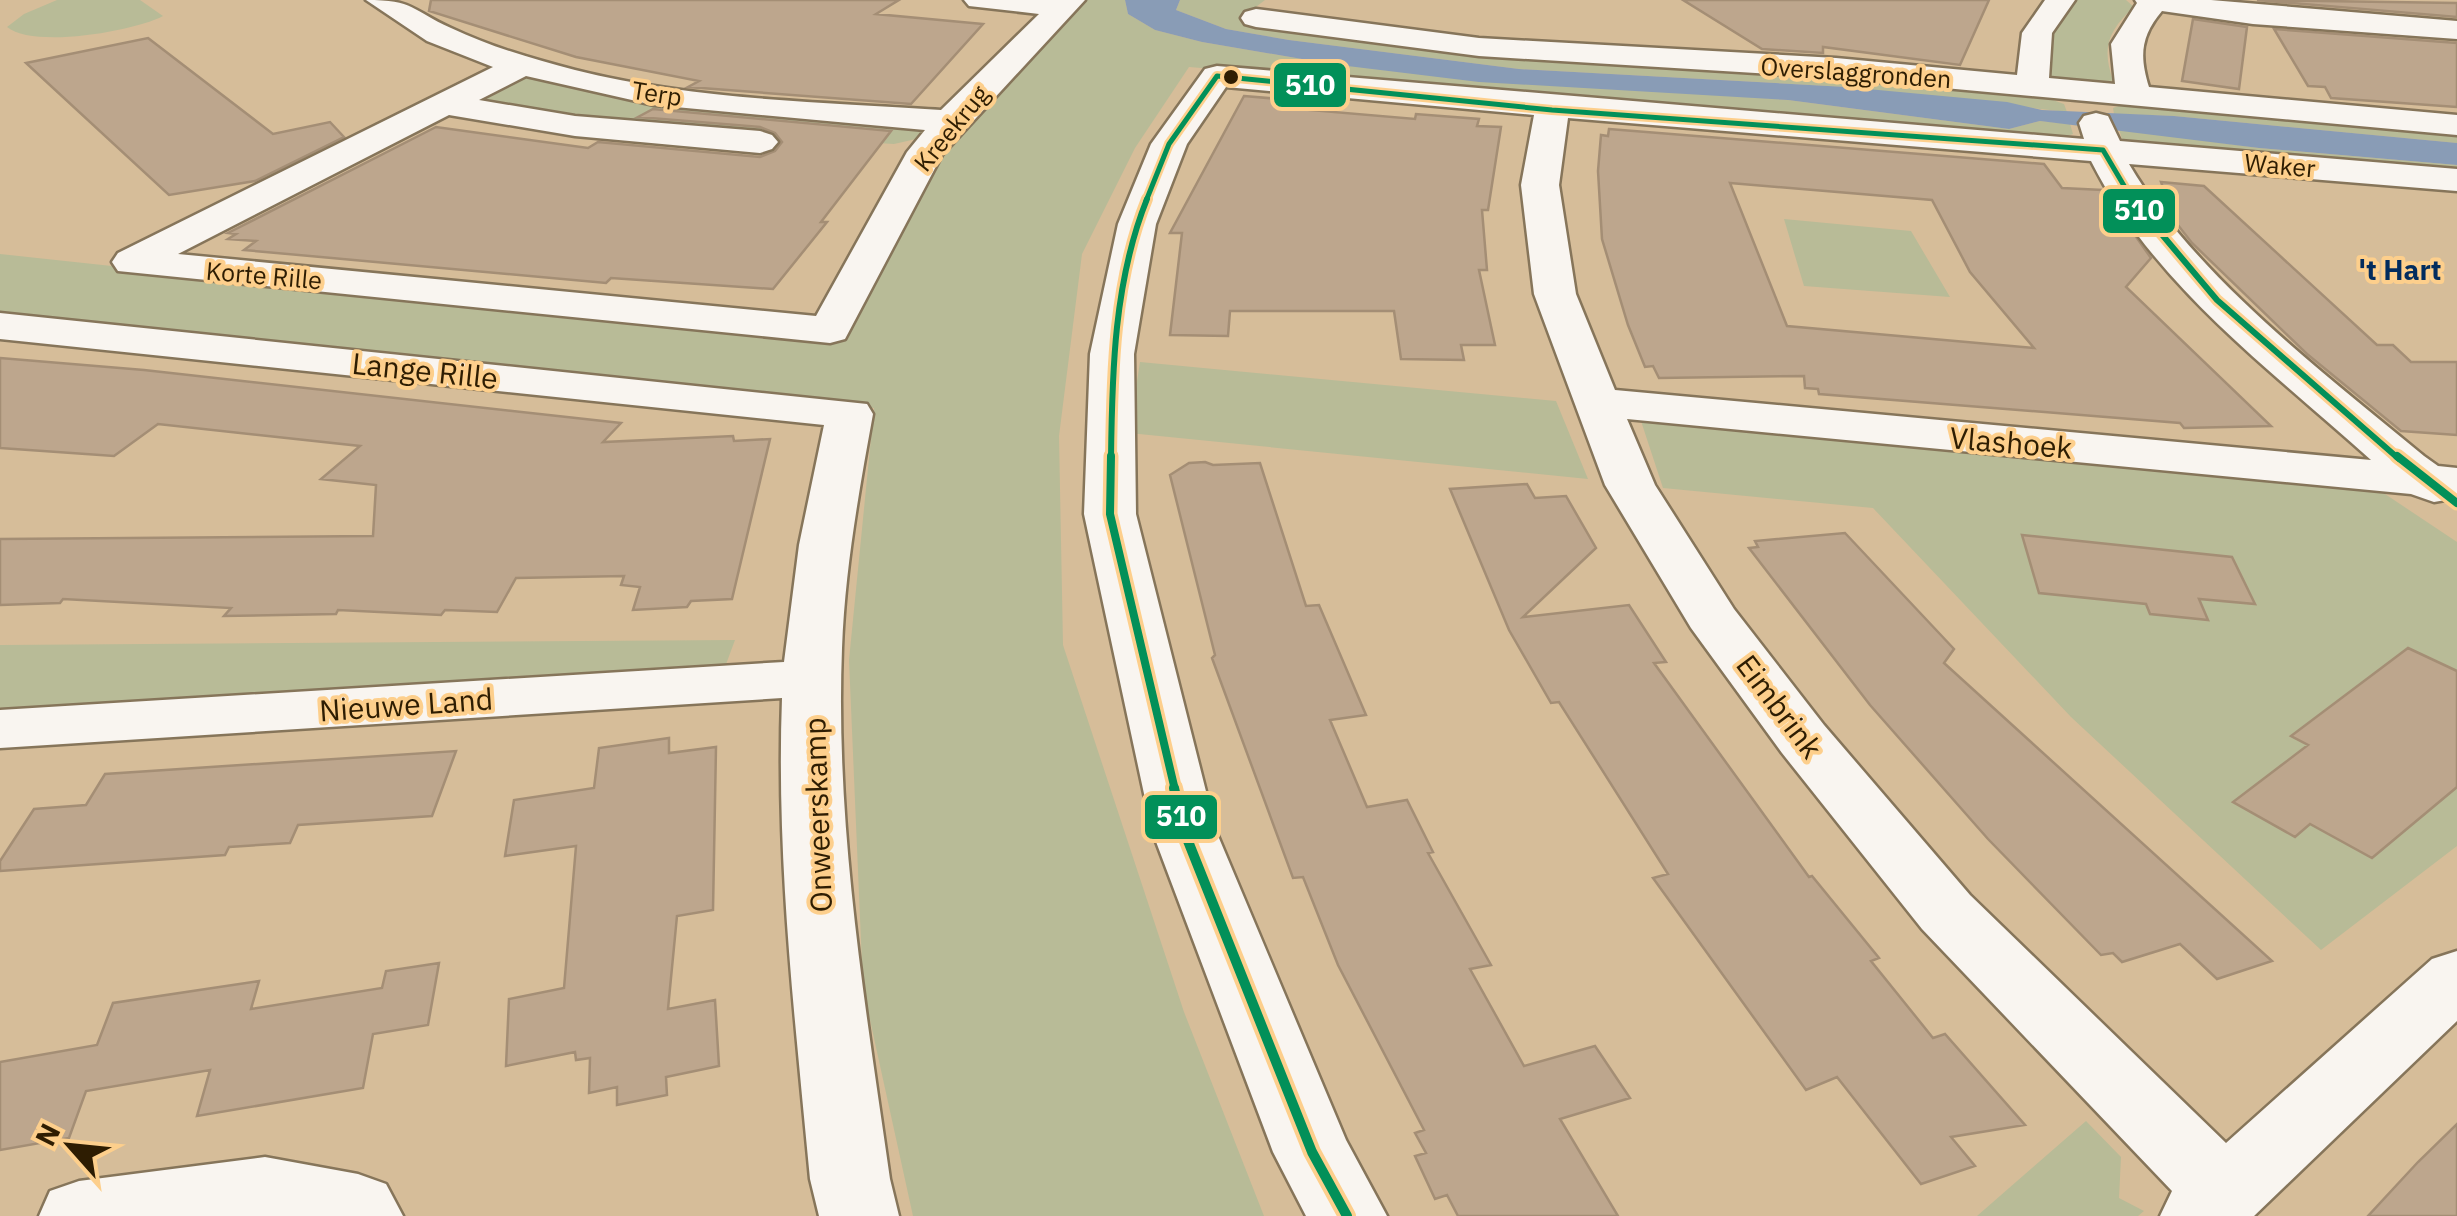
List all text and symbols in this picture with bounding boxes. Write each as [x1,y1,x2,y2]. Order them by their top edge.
street label: Overslaggronden [1760,49,1952,95]
line badge: 510 [1272,61,1348,109]
text: 510 [1285,66,1335,103]
unlabelled marker [1221,67,1241,87]
street label: Terp [630,73,684,113]
street label: Kreekrug [906,78,996,178]
street label: Waker [2243,145,2317,185]
line badge: 510 [2101,187,2177,235]
text: 510 [2114,191,2164,228]
district label: 't Hart [2358,251,2442,288]
street label: Korte Rille [205,253,323,297]
street label: Lange Rille [350,343,500,397]
street label: Vlashoek [1948,417,2074,467]
street label: Eimbrink [1728,646,1832,766]
street label: Nieuwe Land [318,678,494,730]
street label: Onweerskamp [794,717,840,913]
line badge: 510 [1143,793,1219,841]
text: 510 [1156,797,1206,834]
north arrow [20,1096,120,1196]
text: N [26,1117,68,1152]

